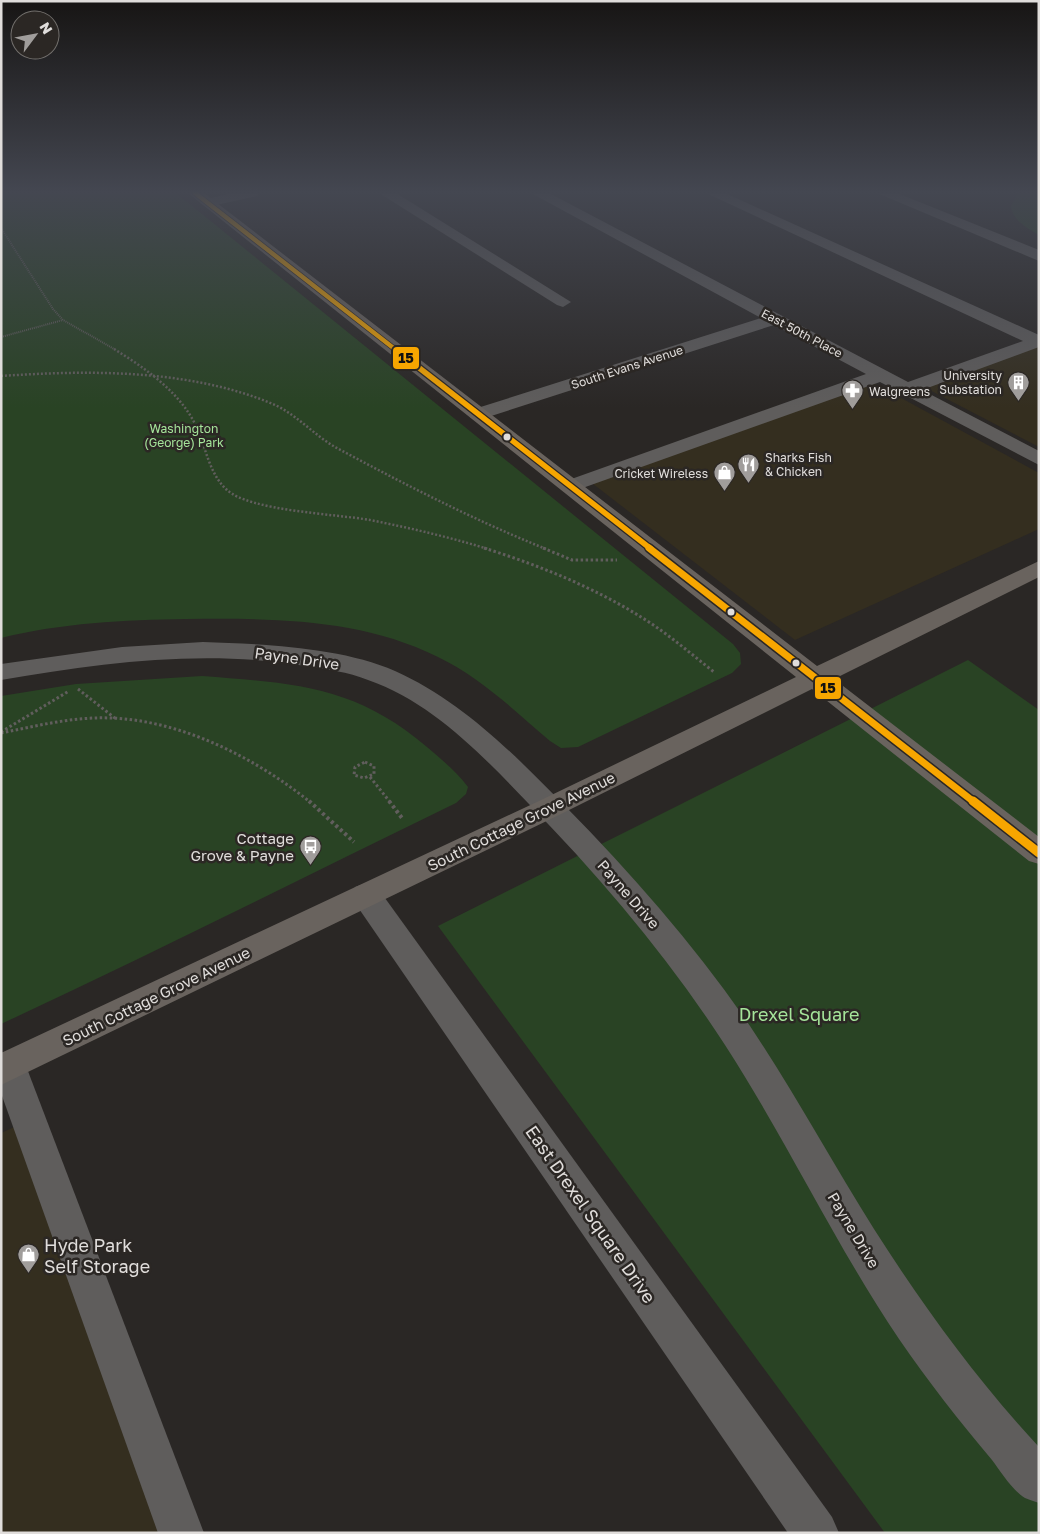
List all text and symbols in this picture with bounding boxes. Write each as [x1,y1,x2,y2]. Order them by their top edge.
north arrow [10,10,60,60]
text: N [36,19,56,37]
street label: East 50th Place [759,305,845,361]
street label: South Evans Avenue [569,342,685,392]
line badge: 15 [392,346,420,370]
text: 15 [398,349,414,366]
place label: University Substation [939,368,1002,397]
building icon: University Substation [1006,370,1030,401]
pharmacy icon: Walgreens [841,379,865,410]
place label: Walgreens [869,384,930,399]
park label: Washington (George) Park [144,421,224,450]
unlabelled marker [502,432,512,442]
place label: Sharks Fish & Chicken [765,450,832,479]
restaurant icon: Sharks Fish & Chicken [737,452,761,483]
shop icon: Cricket Wireless [712,461,736,492]
place label: Cricket Wireless [614,466,708,481]
unlabelled marker [726,607,736,617]
street label: Payne Drive [254,643,341,673]
unlabelled marker [791,658,801,668]
line badge: 15 [814,676,842,700]
text: 15 [820,679,836,696]
street label: South Cottage Grove Avenue [424,768,618,874]
place label: Cottage Grove & Payne [190,829,294,864]
bus stop icon: Cottage Grove & Payne [298,835,322,866]
street label: Payne Drive [594,856,664,932]
street label: South Cottage Grove Avenue [59,943,253,1049]
park label: Drexel Square [739,1003,859,1025]
street label: East Drexel Square Drive [521,1121,661,1307]
street label: Payne Drive [824,1189,884,1271]
place label: Hyde Park Self Storage [44,1234,150,1277]
shop icon: Hyde Park Self Storage [16,1243,40,1274]

